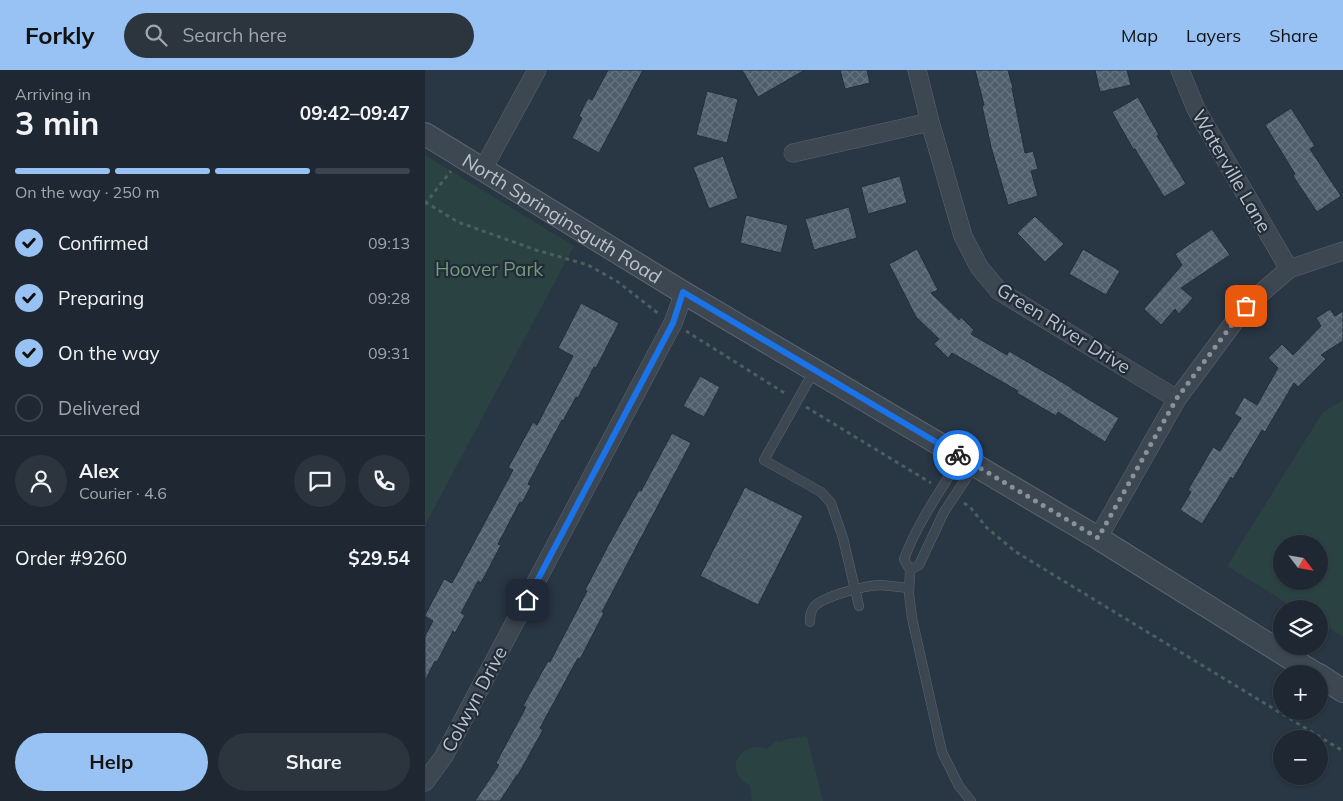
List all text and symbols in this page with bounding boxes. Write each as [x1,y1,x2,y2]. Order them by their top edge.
search box [124,13,474,58]
text: Forkly [25,20,94,50]
icon: search [142,21,170,49]
text: Search here [182,23,287,47]
text: Map [1121,24,1158,47]
text: Layers [1186,24,1241,47]
text: Share [1269,24,1318,47]
text: Arriving in [15,84,91,104]
text: 09:42–09:47 [300,101,410,125]
text: 3 min [15,103,99,143]
street label: Waterville Lane [1187,105,1277,237]
street label: North Springinsguth Road [458,148,666,288]
text: On the way · 250 m [15,182,160,202]
icon: check [15,229,43,257]
text: Confirmed [58,231,149,255]
text: 09:13 [368,233,410,253]
park label: Hoover Park [435,257,543,281]
street label: Green River Drive [993,277,1135,379]
icon: check [15,284,43,312]
pin [1225,285,1267,327]
text: Preparing [58,286,144,310]
text: 09:28 [368,288,410,308]
icon: bag [1232,292,1260,320]
icon: check [15,339,43,367]
text: On the way [58,341,160,365]
text: 09:31 [368,343,410,363]
text: Delivered [58,396,140,420]
courier [933,430,983,480]
icon: bike [944,441,972,469]
button: person [15,455,67,507]
button: chat [294,455,346,507]
button: phone [358,455,410,507]
text: Alex [79,459,119,483]
text: Courier · 4.6 [79,483,167,503]
north arrow [1273,535,1327,590]
map controls [1273,535,1328,785]
text: Order #9260 [15,546,127,570]
text: $29.54 [348,546,410,570]
pin [506,579,548,621]
icon: home [513,586,541,614]
button: layers [1273,600,1328,655]
street label: Colwyn Drive [436,642,512,756]
button: + [1273,665,1328,720]
button: − [1273,730,1328,785]
button: Help [15,733,208,791]
button: Share [218,733,410,791]

